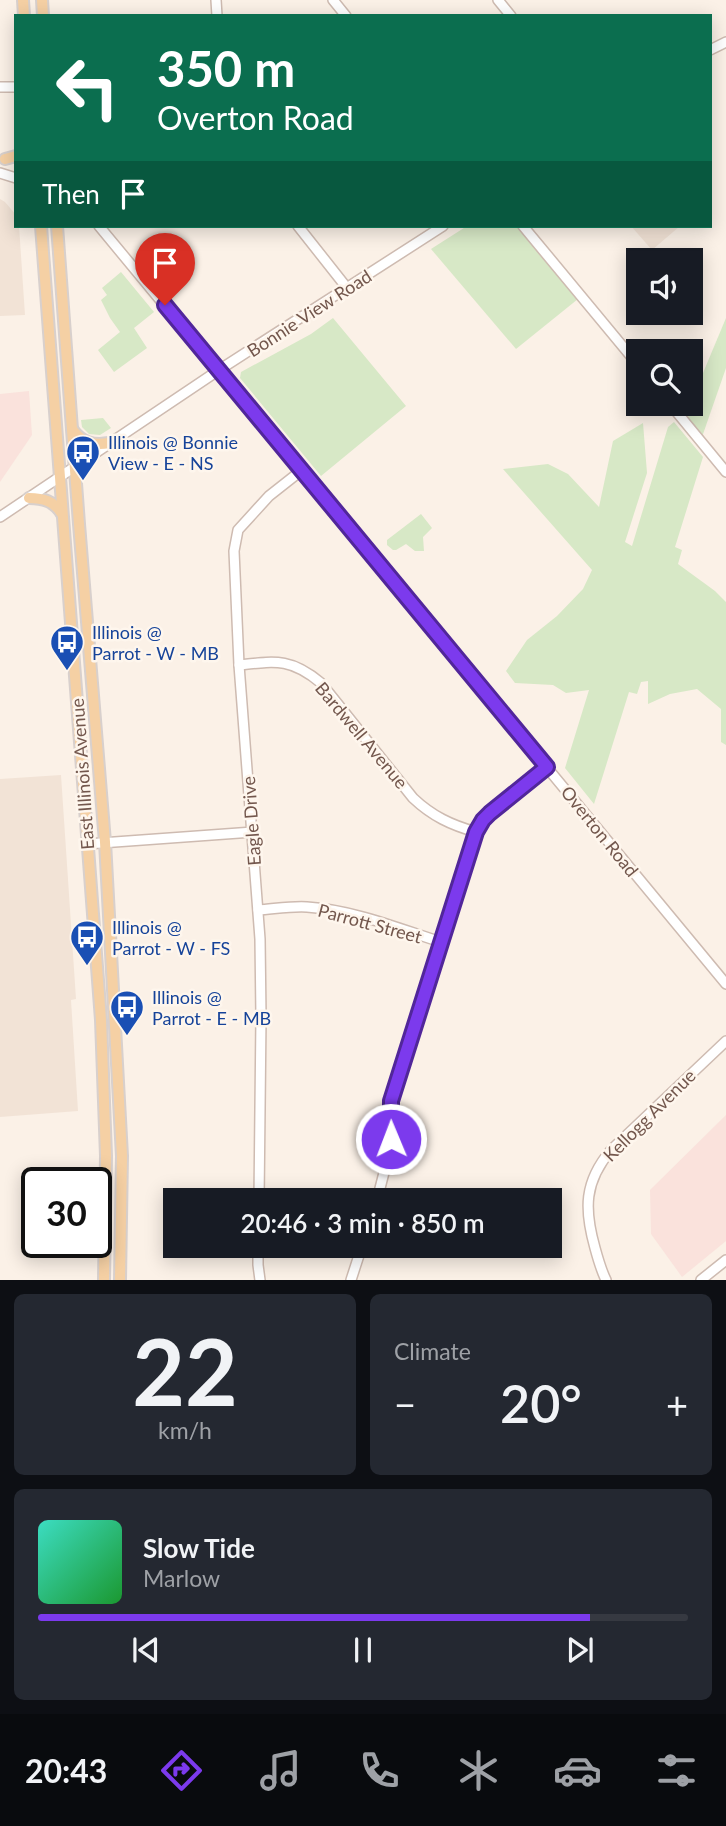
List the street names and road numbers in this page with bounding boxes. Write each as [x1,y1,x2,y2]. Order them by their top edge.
street label: Bonnie View Road [243,265,375,361]
street label: Bardwell Avenue [311,677,413,793]
street label: East Illinois Avenue [66,698,98,850]
street label: Eagle Drive [237,775,265,867]
street label: Overton Road [557,781,643,881]
street label: Parrott Street [316,899,425,948]
street label: Kellogg Avenue [598,1064,700,1166]

